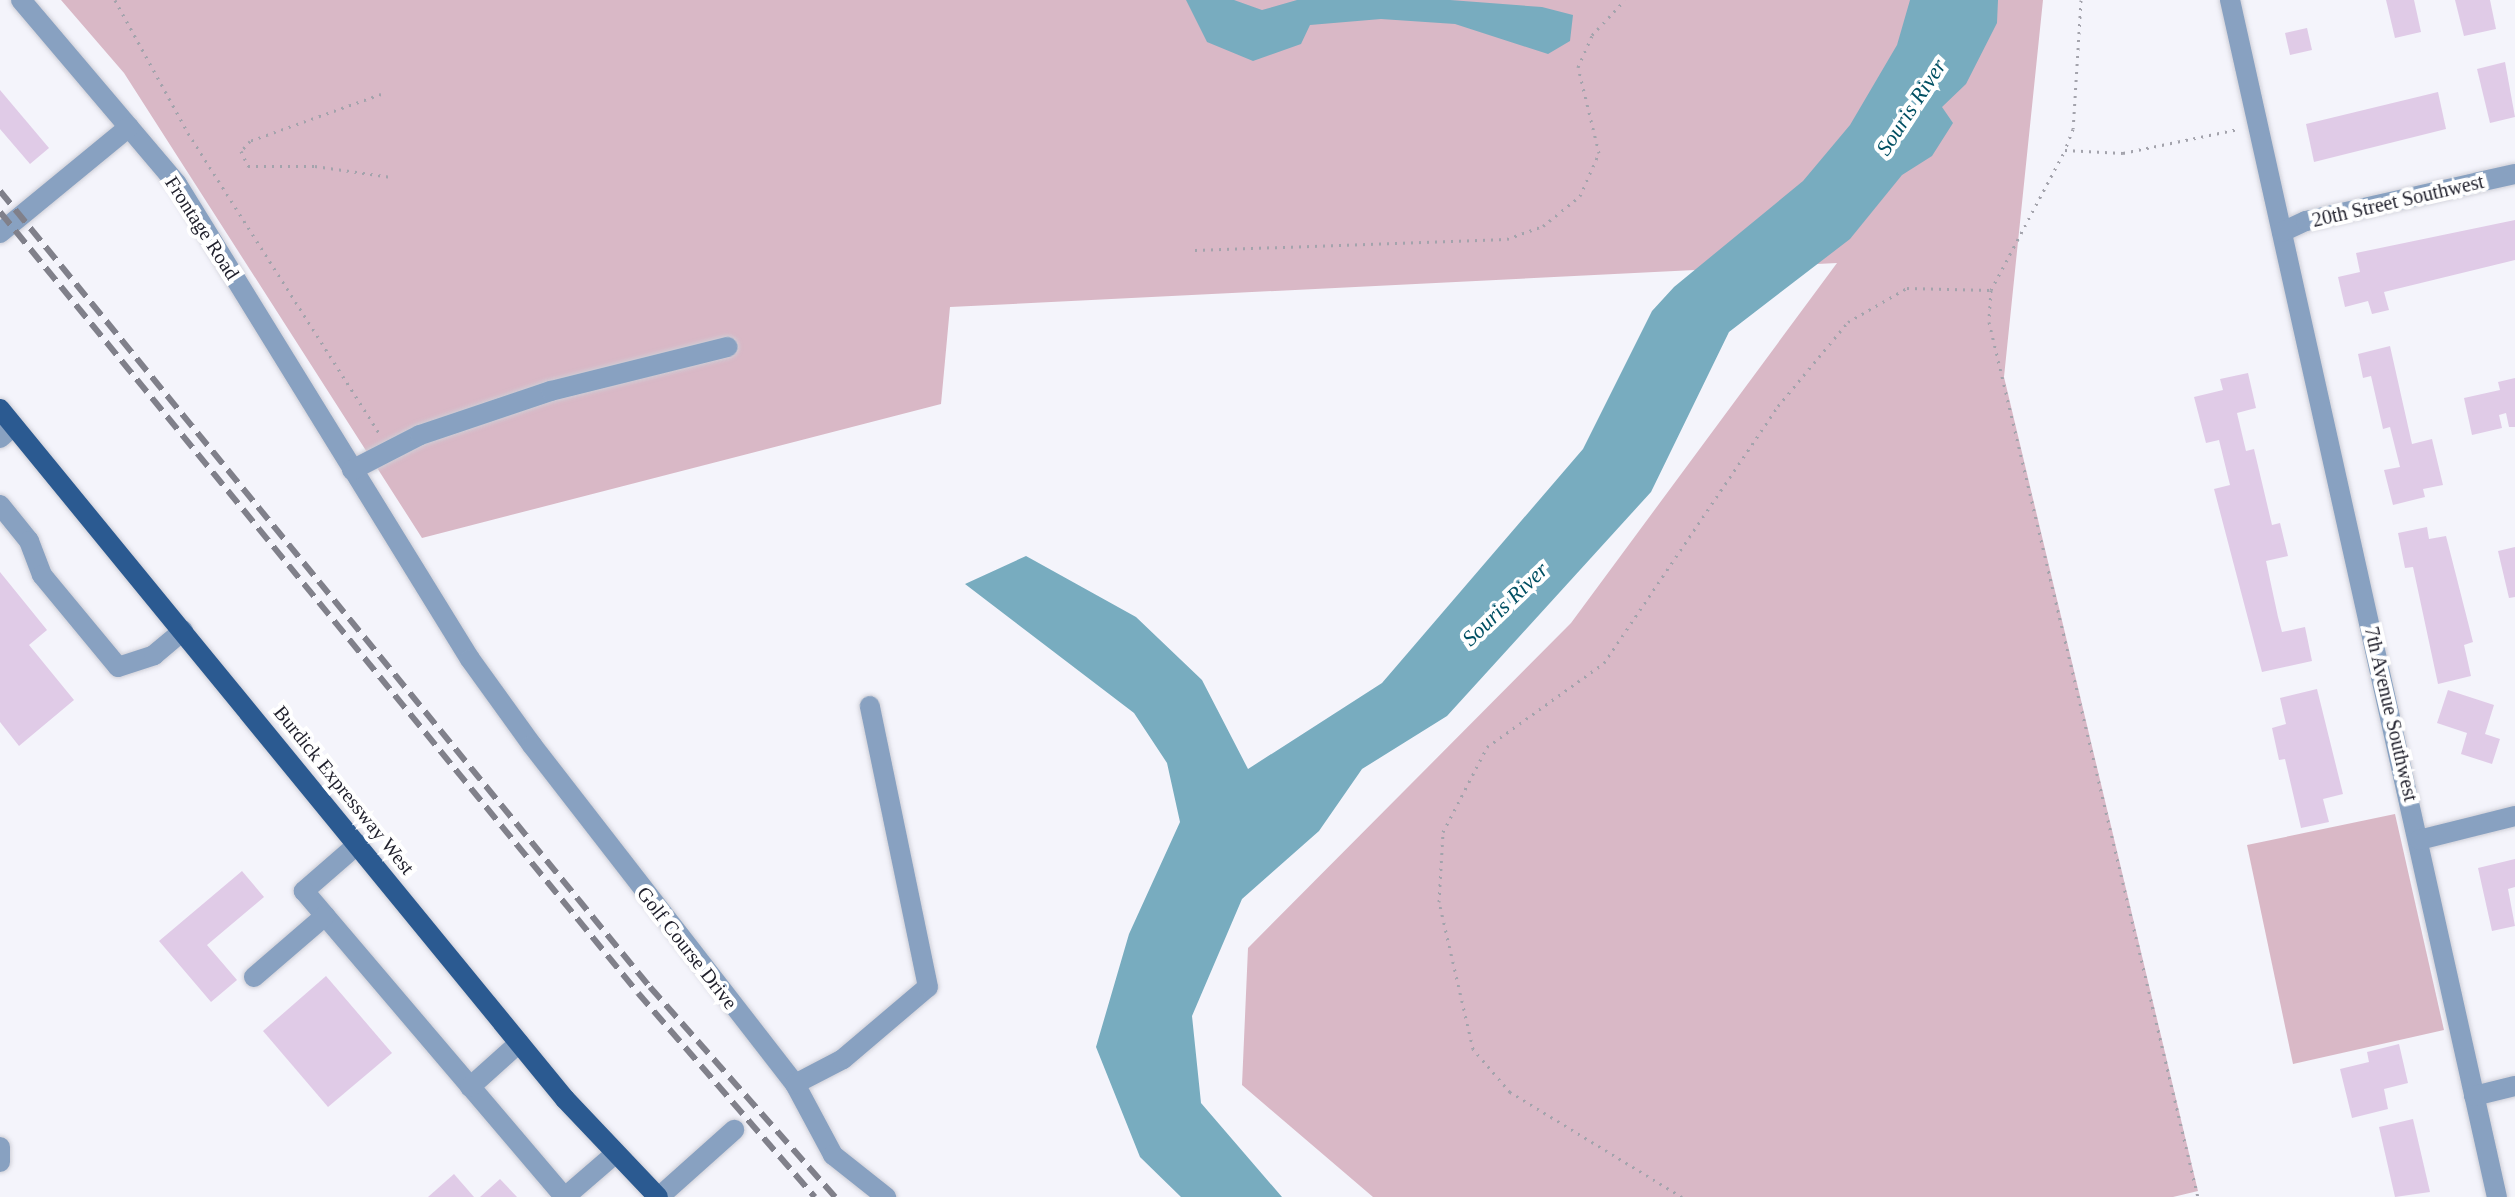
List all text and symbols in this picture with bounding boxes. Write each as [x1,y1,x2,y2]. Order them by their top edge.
water label: Souris River [1870,54,1952,160]
street label: 20th Street Southwest [2310,170,2486,232]
street label: Frontage Road [160,172,244,284]
water label: Souris River [1456,557,1554,651]
street label: 7th Avenue Southwest [2359,624,2423,804]
street label: Burdick Expressway West [268,701,420,879]
street label: Golf Course Drive [632,882,742,1014]

